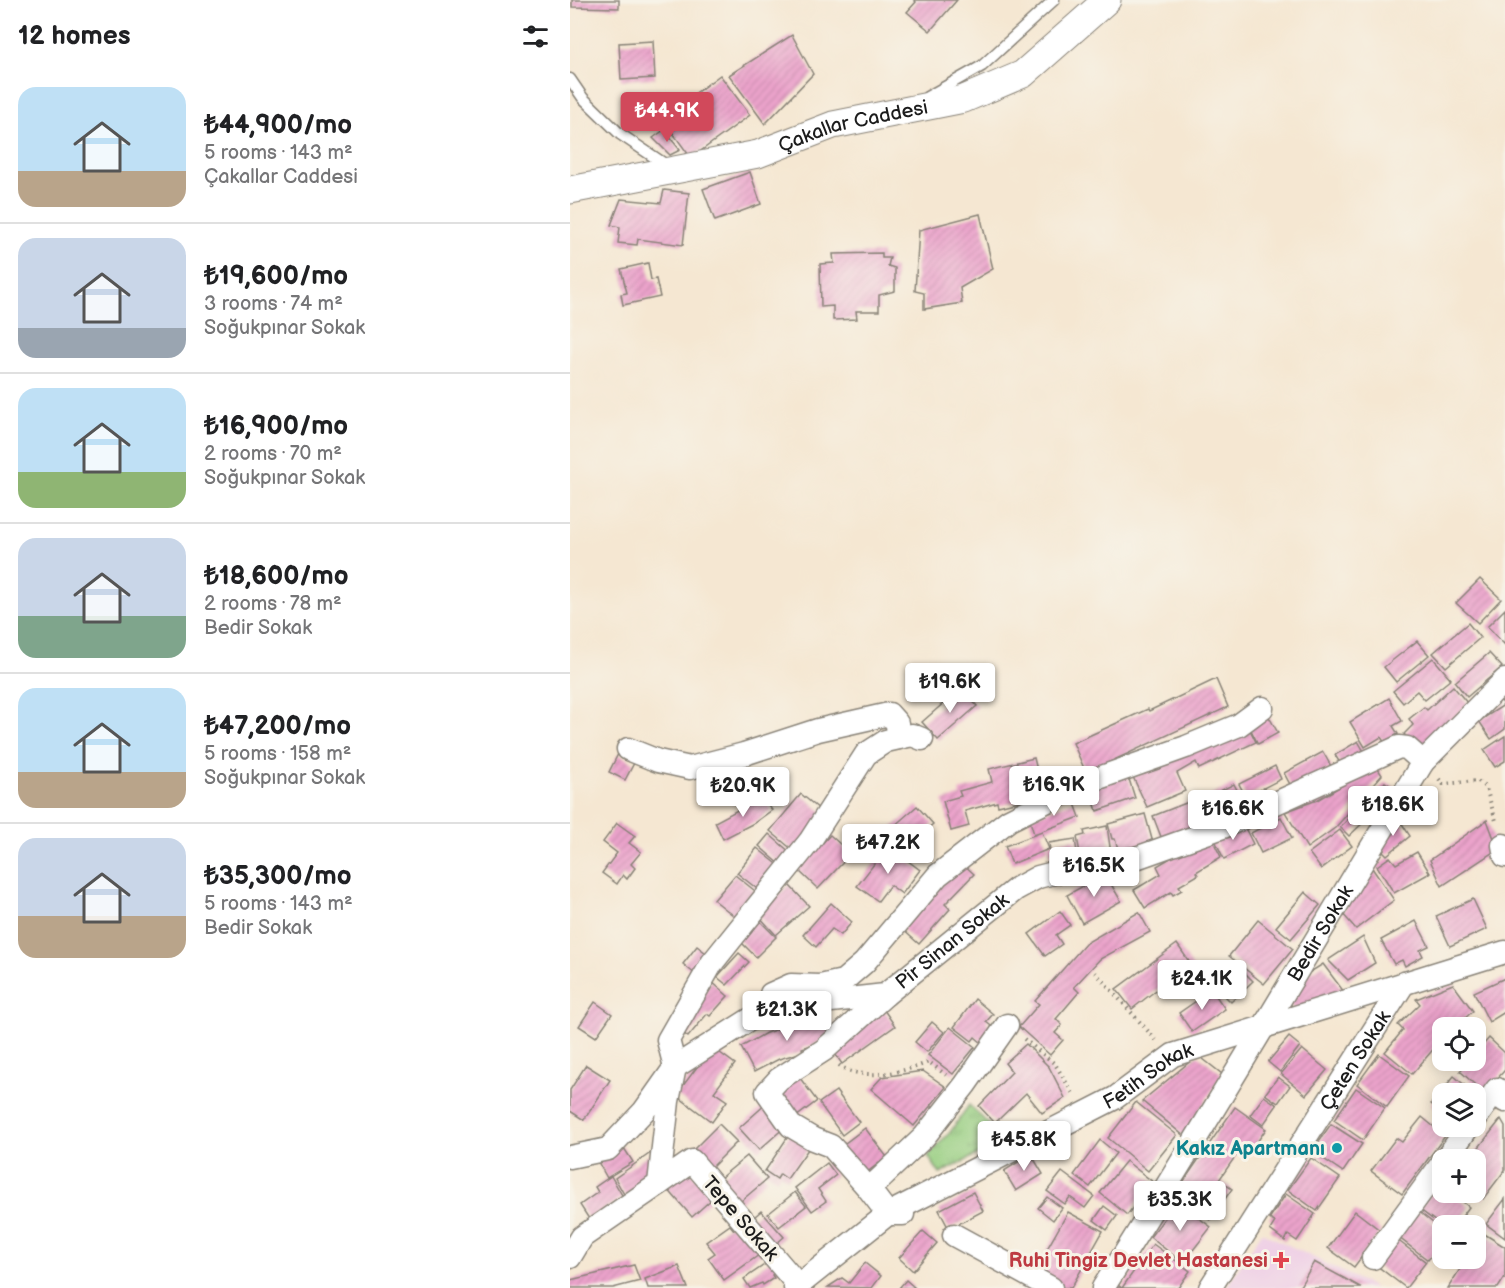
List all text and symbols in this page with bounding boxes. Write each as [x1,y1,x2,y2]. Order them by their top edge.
icon: filters [519,20,552,53]
text: 12 homes [18,21,130,52]
pin: ₺44.9K [618,92,716,143]
street label: Çakallar Caddesi [775,95,930,158]
text: ₺44.9K [635,99,699,123]
text: ₺44,900/mo [204,110,352,141]
icon: home [66,111,138,183]
text: 5 rooms · 143 m² [204,141,353,165]
text: Çakallar Caddesi [204,165,358,189]
text: ₺19,600/mo [204,261,348,292]
icon: home [66,262,138,334]
text: 3 rooms · 74 m² [204,292,343,316]
text: Soğukpınar Sokak [204,316,365,340]
text: ₺16,900/mo [204,411,348,442]
icon: home [66,412,138,484]
text: 2 rooms · 70 m² [204,442,342,466]
text: Soğukpınar Sokak [204,466,365,490]
text: ₺18,600/mo [204,561,349,592]
icon: home [66,562,138,634]
text: 2 rooms · 78 m² [204,592,342,616]
text: Bedir Sokak [204,616,312,640]
pin: ₺19.6K [901,663,999,714]
text: ₺19.6K [919,670,981,694]
text: ₺47,200/mo [204,711,351,742]
icon: home [66,712,138,784]
text: 5 rooms · 158 m² [204,742,351,766]
text: Soğukpınar Sokak [204,766,365,790]
pin: ₺16.9K [1005,766,1103,817]
pin: ₺20.9K [694,767,792,818]
text: ₺16.9K [1023,773,1085,797]
text: ₺20.9K [710,774,776,798]
pin: ₺18.6K [1344,786,1442,837]
pin: ₺16.6K [1184,790,1282,841]
text: ₺18.6K [1362,793,1424,817]
text: ₺16.6K [1202,797,1264,821]
pin: ₺47.2K [839,824,937,875]
text: ₺47.2K [856,831,920,855]
pin: ₺16.5K [1045,847,1143,898]
text: ₺16.5K [1063,854,1125,878]
text: ₺35,300/mo [204,861,352,892]
icon: home [66,862,138,934]
street label: Bedir Sokak [1283,881,1359,986]
street label: Pir Sinan Sokak [891,888,1014,995]
text: 5 rooms · 143 m² [204,892,353,916]
text: Bedir Sokak [204,916,312,940]
pin: ₺24.1K [1153,960,1251,1011]
text: ₺24.1K [1172,967,1232,991]
pin: ₺21.3K [738,991,836,1042]
text: ₺21.3K [756,998,818,1022]
street label: Çeten Sokak [1315,1006,1397,1115]
map controls [1432,1017,1486,1269]
button: locate [1432,1017,1486,1071]
street label: Fetih Sokak [1099,1038,1196,1115]
button: layers [1432,1083,1486,1137]
pin: ₺45.8K [975,1121,1073,1172]
text: ₺45.8K [992,1128,1056,1152]
place label: Kakız Apartmanı [1176,1137,1325,1161]
marker: Kakız Apartmanı [1330,1141,1344,1155]
button: + [1432,1149,1486,1203]
street label: Tepe Sokak [697,1171,784,1266]
pin: ₺35.3K [1131,1181,1229,1232]
text: ₺35.3K [1148,1188,1212,1212]
button: − [1432,1215,1486,1269]
place label: Ruhi Tingiz Devlet Hastanesi [1009,1249,1268,1273]
marker: Ruhi Tingiz Devlet Hastanesi [1272,1251,1290,1269]

